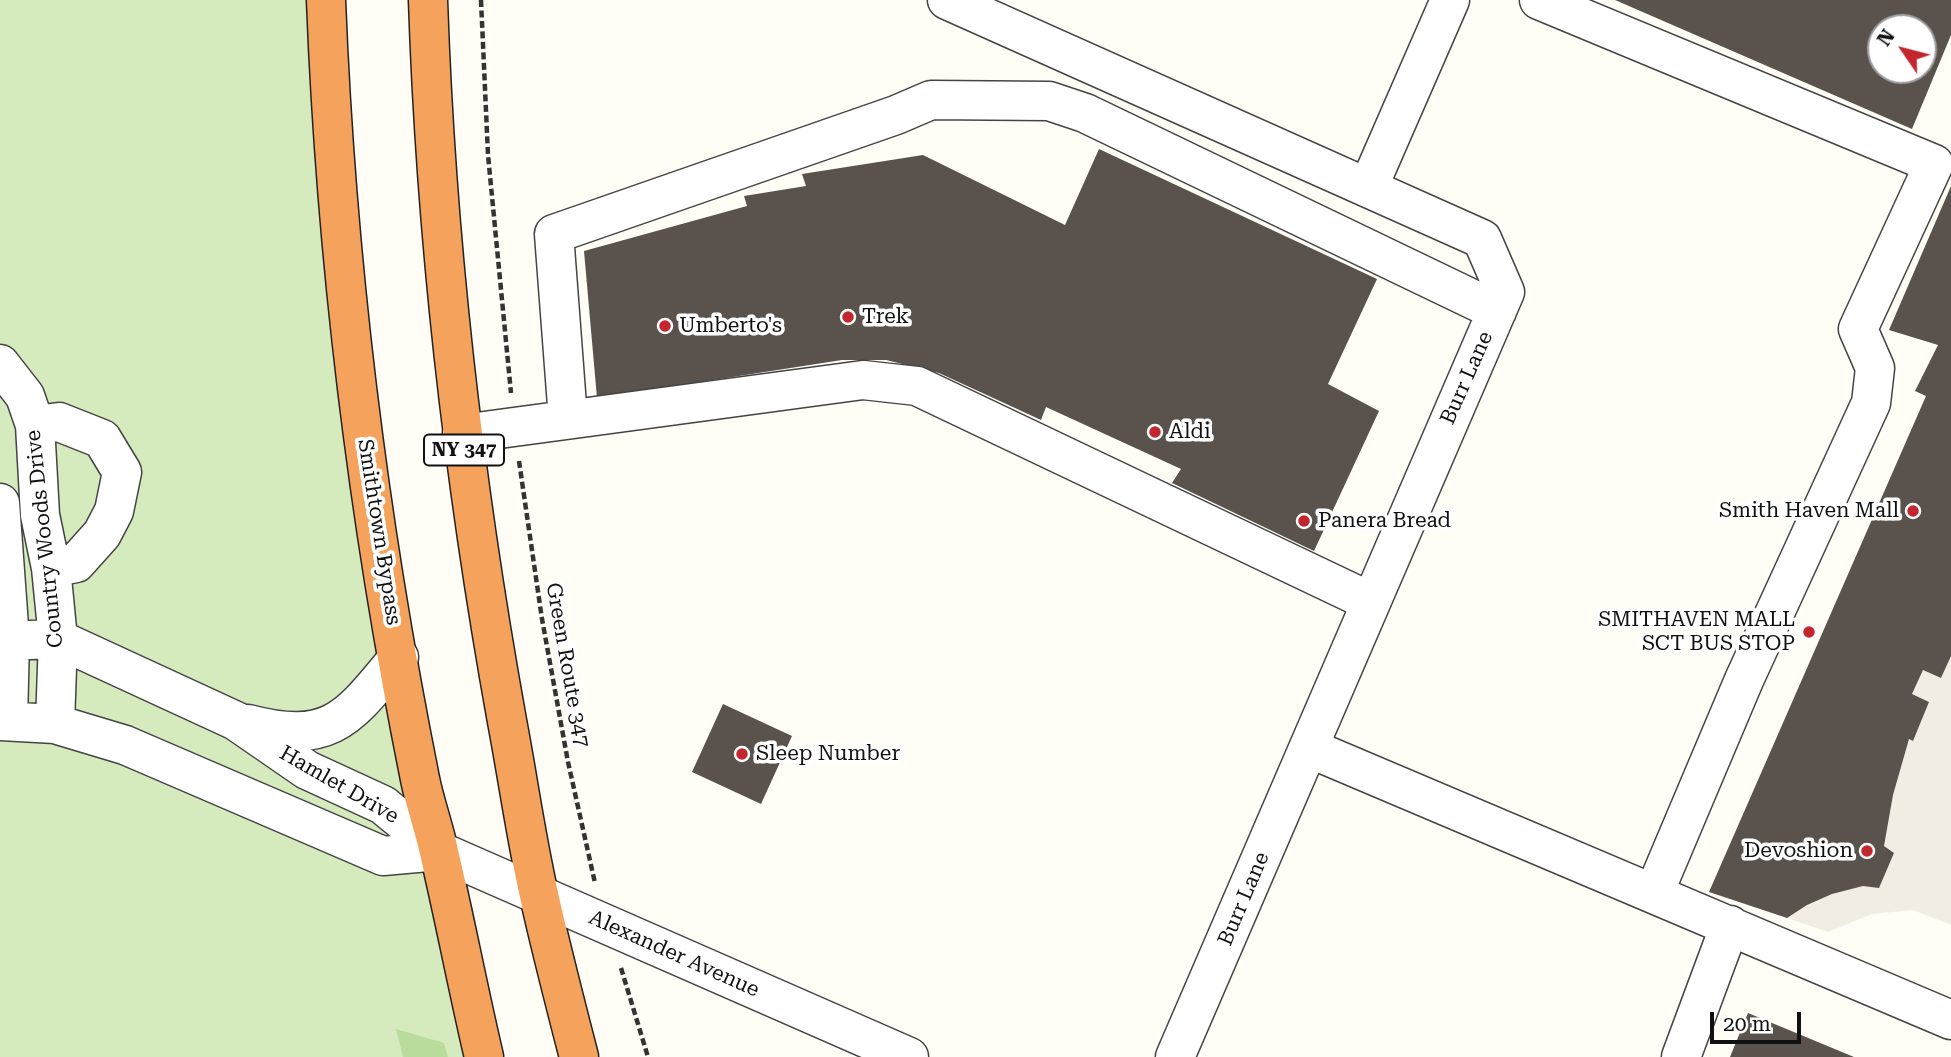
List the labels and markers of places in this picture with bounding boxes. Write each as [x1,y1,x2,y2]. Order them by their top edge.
place label: Trek [862,304,909,330]
marker: Trek [840,309,856,325]
place label: Umberto's [679,313,782,339]
marker: Umberto's [657,318,673,334]
place label: Aldi [1169,419,1211,445]
marker: Aldi [1147,424,1163,440]
place label: Smith Haven Mall [1719,498,1899,524]
marker: Smith Haven Mall [1905,503,1921,519]
place label: Panera Bread [1318,508,1451,534]
marker: Panera Bread [1296,513,1312,529]
place label: SMITHAVEN MALL SCT BUS STOP [1598,607,1795,657]
marker: SMITHAVEN MALL SCT BUS STOP [1801,624,1817,640]
place label: Sleep Number [756,741,900,767]
marker: Sleep Number [734,746,750,762]
place label: Devoshion [1744,838,1853,864]
marker: Devoshion [1859,843,1875,859]

